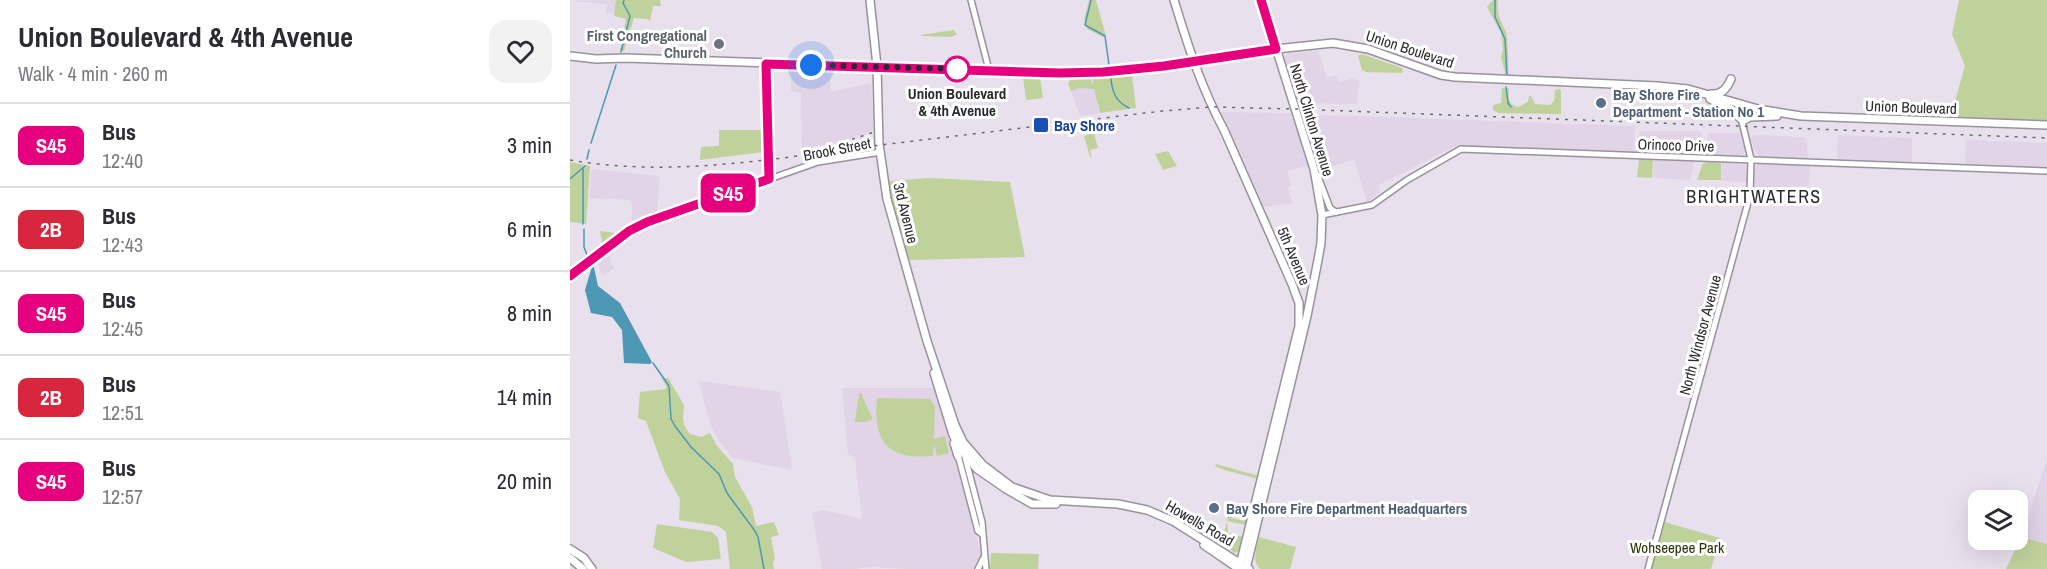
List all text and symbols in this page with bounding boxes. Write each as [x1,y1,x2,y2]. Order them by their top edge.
text: Union Boulevard & 4th Avenue [18,18,353,56]
button: heart [489,20,552,83]
place label: First Congregational Church [587,25,707,63]
street label: Union Boulevard [1363,25,1457,73]
marker: First Congregational Church [712,37,726,51]
your location [796,50,826,80]
marker: Union Boulevard & 4th Avenue [944,56,970,82]
text: Walk · 4 min · 260 m [18,60,168,87]
street label: North Clinton Avenue [1285,61,1339,179]
place label: Union Boulevard & 4th Avenue [908,83,1006,121]
place label: Bay Shore Fire Department - Station No 1 [1613,84,1764,122]
street label: Union Boulevard [1865,95,1957,119]
marker: Bay Shore Fire Department - Station No 1 [1594,96,1608,110]
place label: Bay Shore [1054,115,1115,136]
marker: Bay Shore [1032,116,1050,134]
text: Bus [102,117,136,147]
text: 3 min [507,130,552,160]
text: S45 [36,131,66,160]
street label: Brook Street [801,132,873,166]
street label: Orinoco Drive [1637,133,1715,157]
text: 12:40 [102,147,143,174]
line badge: S45 [694,174,762,212]
text: S45 [713,179,743,208]
street label: 3rd Avenue [888,180,924,246]
district label: BRIGHTWATERS [1686,184,1822,209]
text: Bus [102,201,136,231]
text: 6 min [507,214,552,244]
text: 2B [40,215,62,244]
street label: 5th Avenue [1272,224,1316,288]
text: 12:43 [102,231,143,258]
street label: North Windsor Avenue [1674,272,1726,397]
text: Bus [102,285,136,315]
text: 8 min [507,298,552,328]
text: S45 [36,299,66,328]
text: 12:45 [102,315,143,342]
text: Bus [102,369,136,399]
text: 14 min [497,382,552,412]
text: 2B [40,383,62,412]
text: 12:51 [102,399,143,426]
text: Bus [102,453,136,483]
text: 20 min [497,466,552,496]
text: S45 [36,467,66,496]
text: 12:57 [102,483,143,510]
map controls [1968,490,2028,550]
button: layers [1968,490,2028,550]
street label: Howells Road [1162,495,1238,551]
place label: Bay Shore Fire Department Headquarters [1226,498,1467,519]
marker: Bay Shore Fire Department Headquarters [1207,501,1221,515]
park label: Wohseepee Park [1630,537,1725,558]

